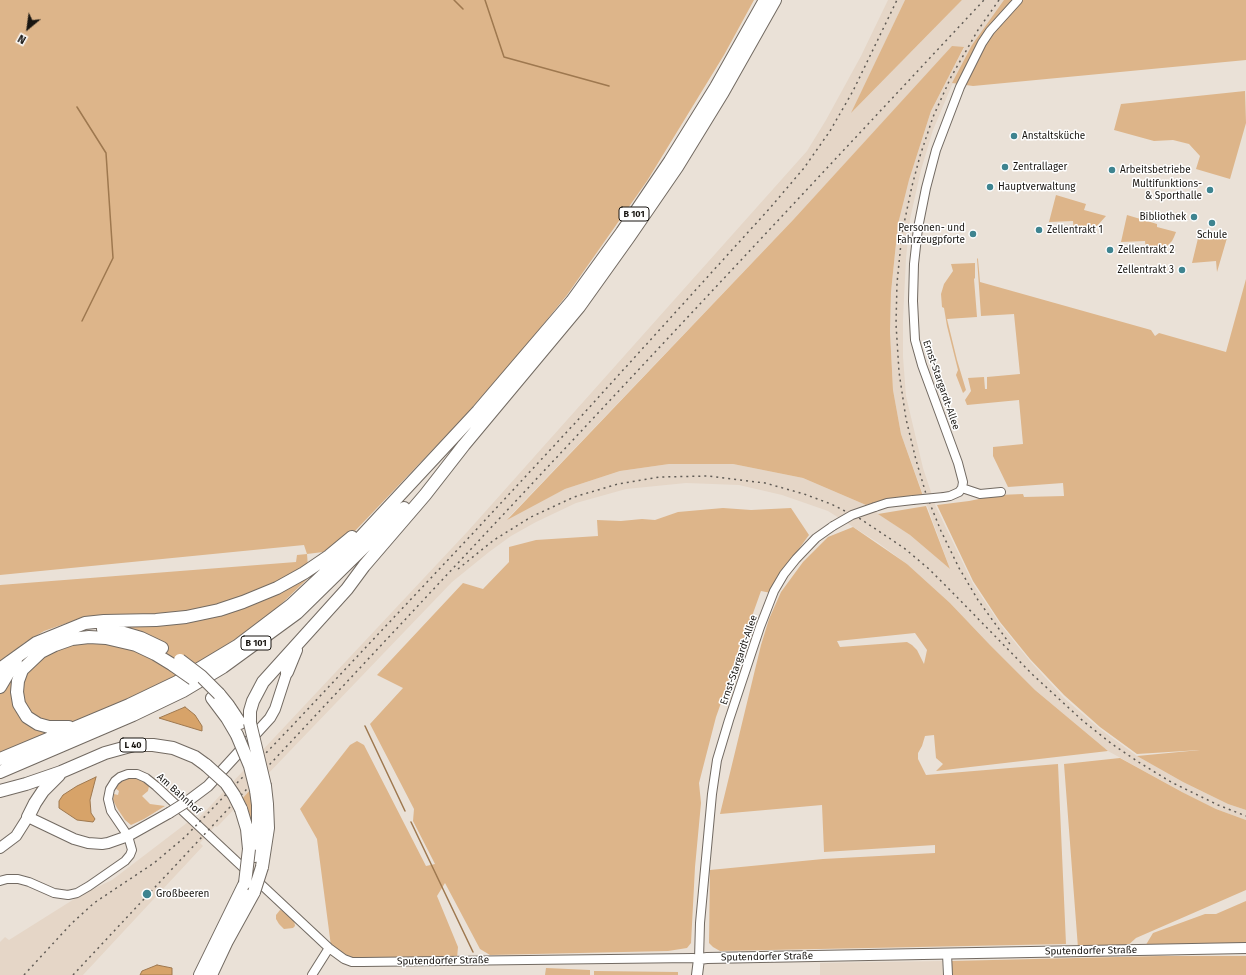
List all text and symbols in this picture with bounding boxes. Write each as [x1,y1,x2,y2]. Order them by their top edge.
north arrow [8,8,48,48]
text: N [16,31,28,46]
place label: Anstaltsküche [1022,130,1085,142]
marker: Anstaltsküche [1009,131,1019,141]
place label: Zentrallager [1013,161,1067,173]
marker: Zentrallager [1000,162,1010,172]
place label: Arbeitsbetriebe [1120,164,1191,176]
marker: Arbeitsbetriebe [1107,165,1117,175]
place label: Multifunktions- & Sporthalle [1132,178,1202,202]
place label: Hauptverwaltung [998,181,1076,193]
marker: Hauptverwaltung [985,182,995,192]
marker: Multifunktions- & Sporthalle [1205,185,1215,195]
road number: B 101 [619,207,649,221]
place label: Bibliothek [1140,211,1186,223]
marker: Bibliothek [1189,212,1199,222]
marker: Schule [1207,218,1217,228]
place label: Personen- und Fahrzeugpforte [897,222,965,246]
place label: Zellentrakt 1 [1047,224,1103,236]
marker: Zellentrakt 1 [1034,225,1044,235]
marker: Personen- und Fahrzeugpforte [968,229,978,239]
place label: Schule [1197,229,1227,241]
place label: Zellentrakt 2 [1118,244,1174,256]
marker: Zellentrakt 2 [1105,245,1115,255]
place label: Zellentrakt 3 [1118,264,1174,276]
marker: Zellentrakt 3 [1177,265,1187,275]
street label: Ernst-Stargardt-Allee [920,339,962,431]
street label: Ernst-Stargardt-Allee [718,614,760,706]
road number: B 101 [241,636,271,650]
road number: L 40 [120,738,146,752]
street label: Am Bahnhof [154,771,204,817]
marker: Großbeeren [141,888,153,900]
place label: Großbeeren [156,888,209,900]
street label: Sputendorfer Straße [1045,944,1137,958]
street label: Sputendorfer Straße [721,950,813,964]
street label: Sputendorfer Straße [397,954,489,968]

